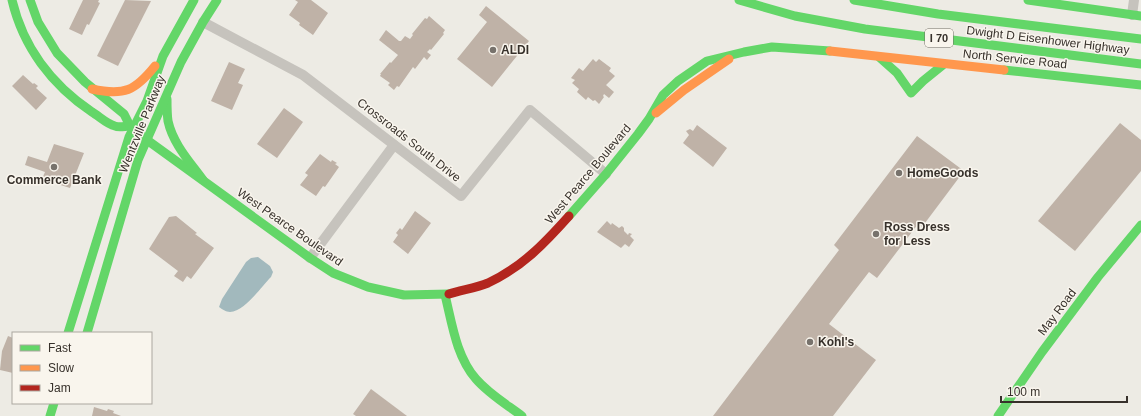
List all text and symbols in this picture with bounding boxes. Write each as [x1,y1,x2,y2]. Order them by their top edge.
street label: Dwight D Eisenhower Highway [966,23,1130,57]
road number: I 70 [925,29,953,47]
place label: ALDI [501,43,529,57]
marker: ALDI [488,45,498,55]
street label: North Service Road [962,47,1068,71]
street label: Wentzville Parkway [116,73,168,175]
street label: Crossroads South Drive [354,95,464,185]
street label: West Pearce Boulevard [542,121,634,227]
marker: Commerce Bank [49,162,59,172]
place label: HomeGoods [907,166,979,180]
marker: HomeGoods [894,168,904,178]
place label: Commerce Bank [7,173,102,187]
street label: West Pearce Boulevard [234,185,346,269]
place label: Ross Dress for Less [884,220,950,248]
marker: Ross Dress for Less [871,229,881,239]
street label: May Road [1035,286,1079,338]
legend [12,332,152,404]
place label: Kohl's [818,335,855,349]
marker: Kohl's [805,337,815,347]
text: Fast [48,341,72,355]
text: Slow [48,361,74,375]
scale bar [1001,378,1127,404]
text: Jam [48,381,71,395]
text: 100 m [1007,385,1040,399]

